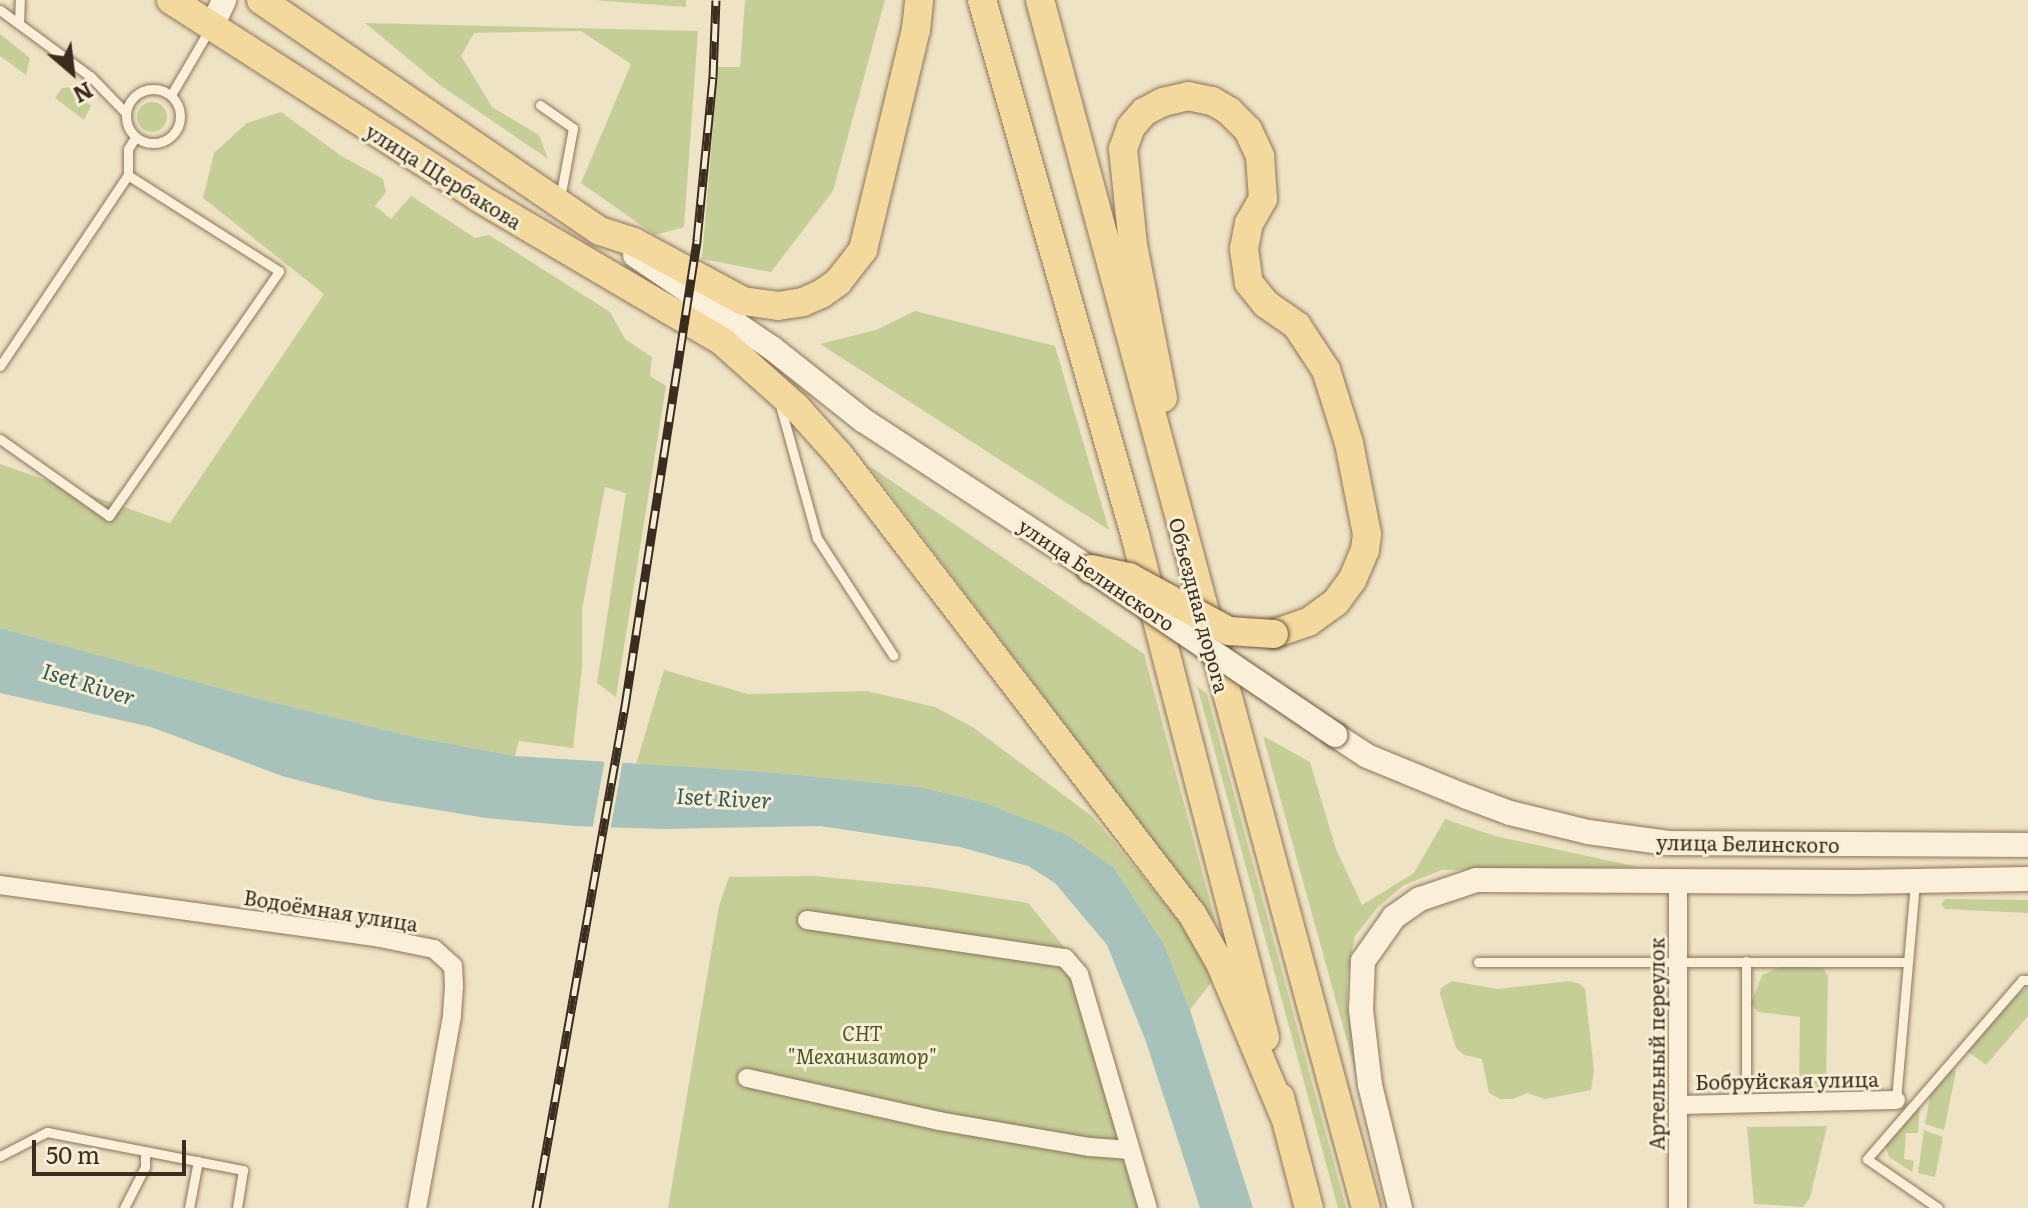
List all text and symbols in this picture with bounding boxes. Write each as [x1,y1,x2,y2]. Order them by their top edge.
north arrow [32,32,112,112]
text: N [68,75,99,113]
street label: улица Щербакова [362,118,526,234]
street label: улица Белинского [1014,513,1180,635]
street label: Объездная дорога [1165,515,1235,695]
water label: Iset River [39,656,139,710]
water label: Iset River [676,781,772,813]
street label: улица Белинского [1656,829,1840,857]
street label: Водоёмная улица [242,884,420,936]
street label: Артельный переулок [1644,937,1668,1151]
park label: СНТ "Механизатор" [787,1021,937,1068]
street label: Бобруйская улица [1695,1066,1879,1094]
scale bar [36,1124,190,1174]
text: 50 m [46,1136,100,1171]

